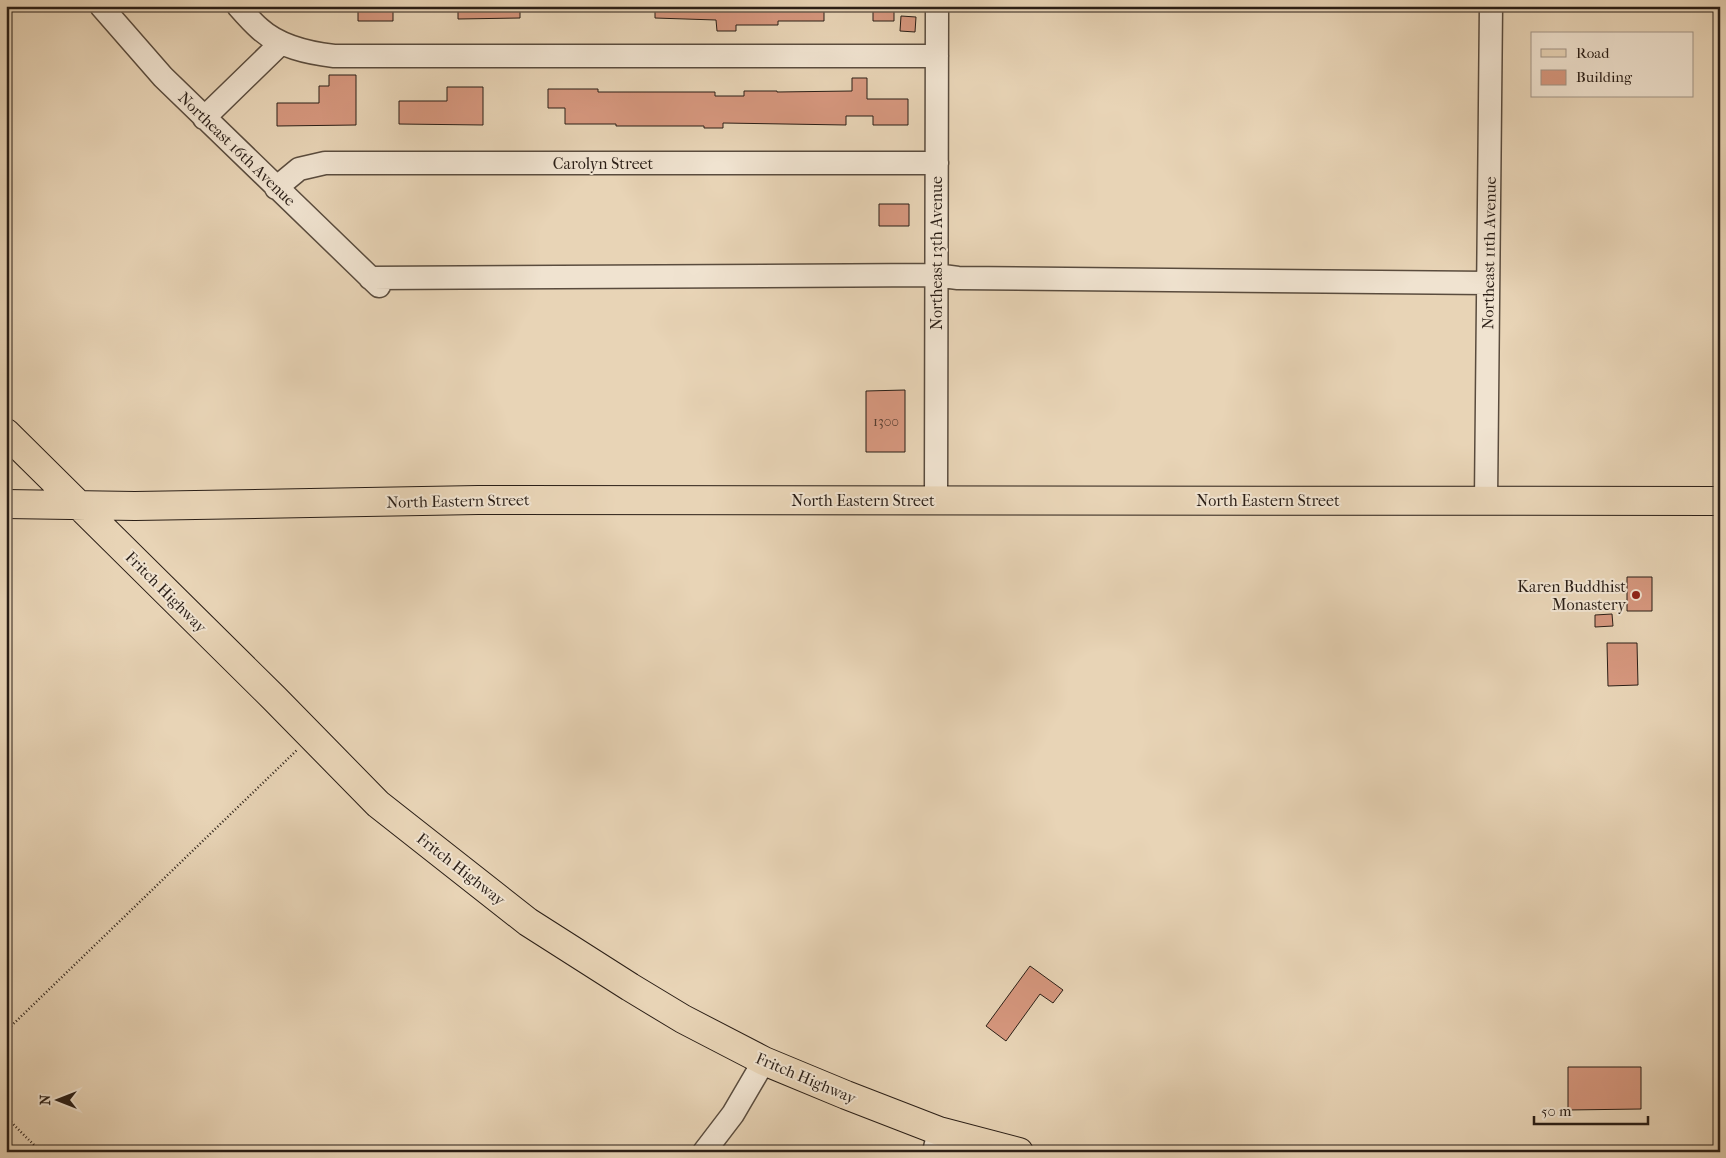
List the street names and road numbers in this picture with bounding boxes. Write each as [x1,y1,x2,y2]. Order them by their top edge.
street label: Northeast 16th Avenue [174,88,300,210]
street label: Carolyn Street [553,154,653,173]
street label: Northeast 13th Avenue [927,176,946,330]
street label: Northeast 11th Avenue [1478,176,1500,330]
street label: North Eastern Street [386,490,530,512]
street label: North Eastern Street [791,491,935,510]
street label: North Eastern Street [1196,491,1340,510]
street label: Fritch Highway [121,547,211,637]
street label: Fritch Highway [413,829,509,910]
street label: Fritch Highway [753,1048,859,1108]

